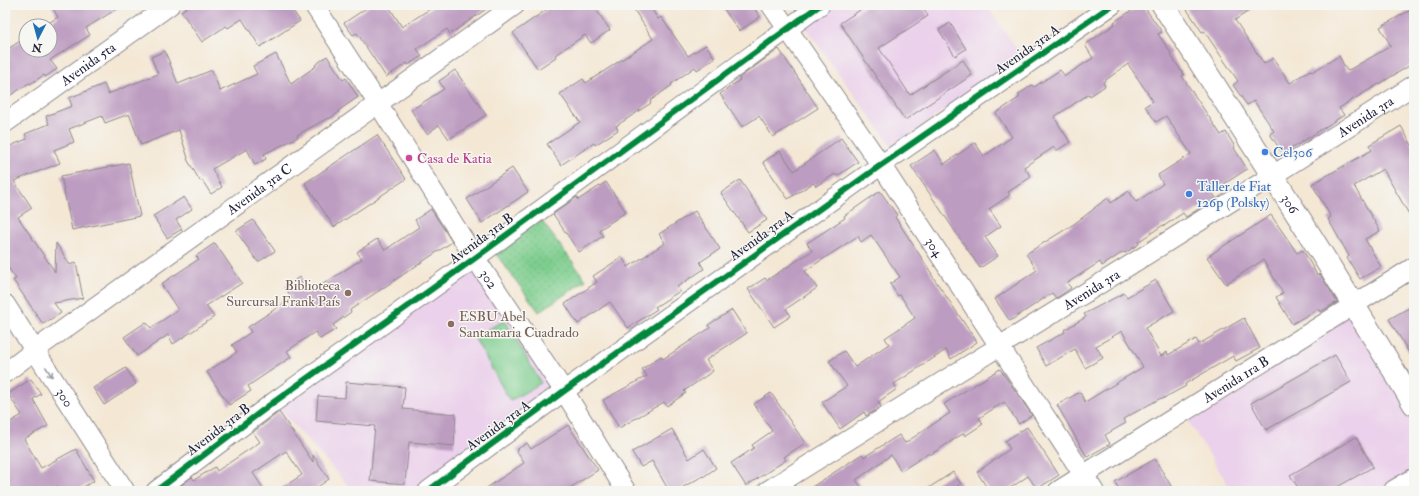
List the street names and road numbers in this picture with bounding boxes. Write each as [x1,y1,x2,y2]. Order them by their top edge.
street label: Avenida 3ra A [991,21,1063,78]
street label: Avenida 5ta [57,39,119,90]
street label: Avenida 3ra [1334,92,1397,142]
street label: Avenida 3ra C [223,160,296,219]
street label: 306 [1277,191,1303,218]
street label: Avenida 3ra A [725,206,797,265]
street label: Avenida 3ra B [445,209,517,268]
street label: 304 [921,234,947,261]
street label: 302 [476,266,501,292]
street label: Avenida 3ra [1059,266,1123,314]
street label: Avenida 1ra B [1199,352,1272,407]
street label: 300 [52,385,77,411]
street label: Avenida 3ra A [462,396,534,455]
street label: Avenida 3ra B [182,400,253,459]

